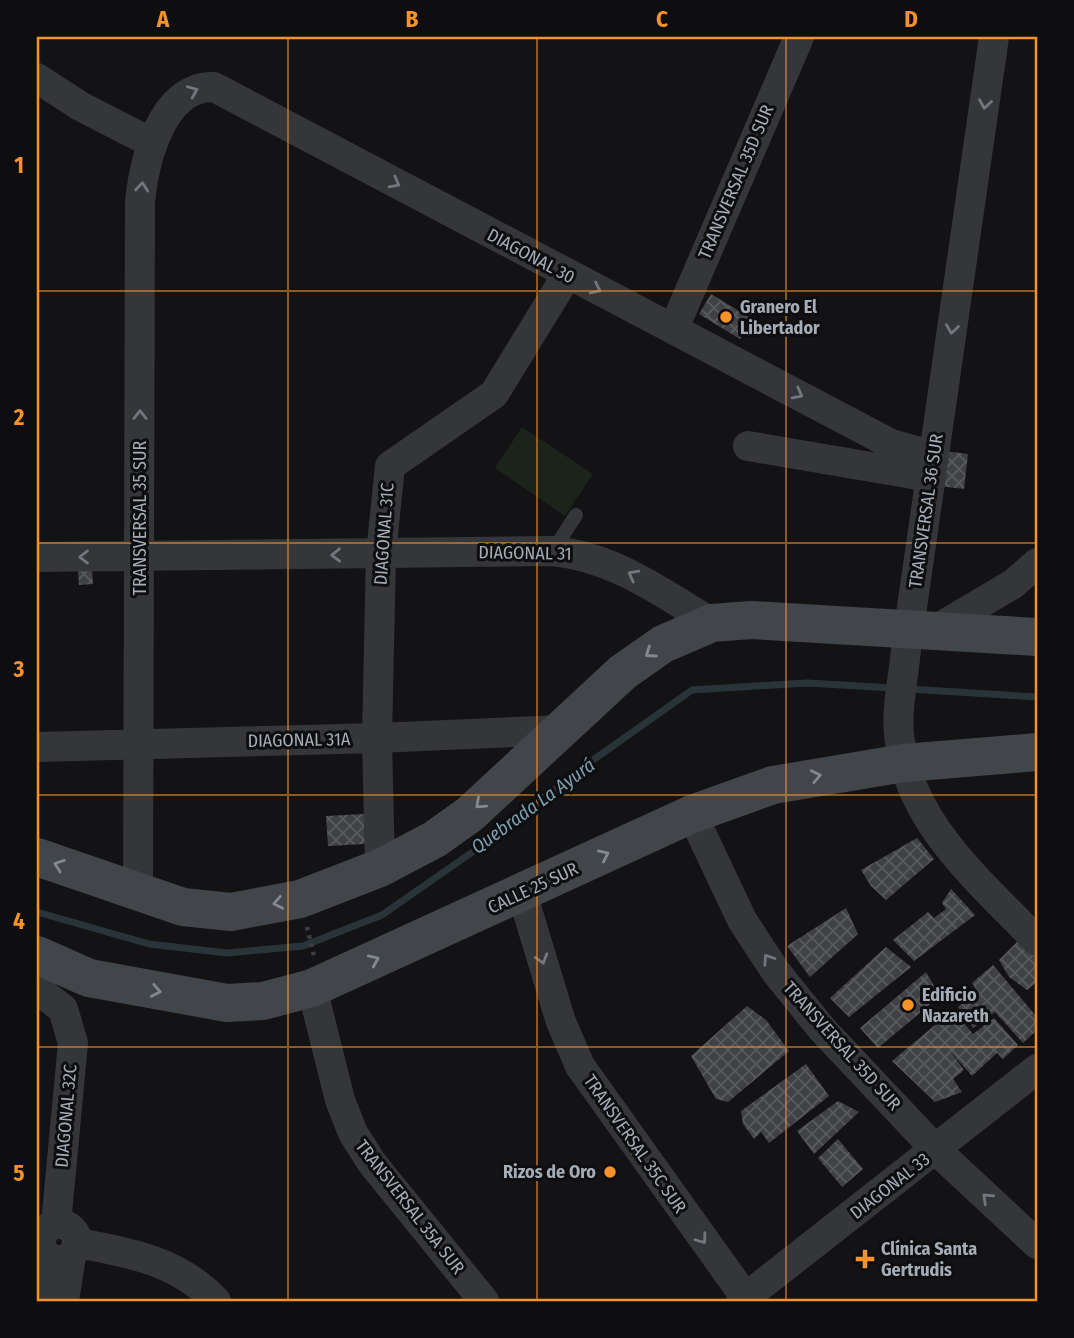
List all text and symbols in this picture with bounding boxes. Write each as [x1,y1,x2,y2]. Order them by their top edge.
text: A [156,5,170,33]
text: B [406,5,419,33]
text: C [656,5,668,33]
text: D [904,5,918,33]
one-way arrow [186,86,198,100]
one-way arrow [977,98,992,110]
street label: TRANSVERSAL 35D SUR [694,101,778,262]
text: 1 [14,151,24,179]
one-way arrow [388,175,400,189]
one-way arrow [134,181,149,192]
street label: DIAGONAL 30 [483,224,579,288]
one-way arrow [589,281,601,295]
place label: Granero El Libertador [740,296,820,339]
marker: Granero El Libertador [718,309,734,325]
one-way arrow [945,324,960,335]
one-way arrow [791,386,803,399]
text: 2 [13,403,25,431]
one-way arrow [132,409,148,419]
street label: TRANSVERSAL 36 SUR [904,432,948,590]
street label: TRANSVERSAL 35 SUR [129,440,151,595]
street label: DIAGONAL 31C [369,482,399,586]
street label: DIAGONAL 31 [478,541,572,565]
one-way arrow [331,547,342,562]
one-way arrow [79,549,89,565]
one-way arrow [627,570,640,583]
one-way arrow [645,645,658,657]
text: 3 [13,655,25,683]
street label: DIAGONAL 31A [247,728,351,752]
water label: Quebrada La Ayurá [467,753,599,859]
one-way arrow [810,770,822,785]
one-way arrow [476,796,489,808]
one-way arrow [596,849,609,863]
street label: CALLE 25 SUR [484,857,582,918]
one-way arrow [53,859,65,873]
one-way arrow [272,895,284,910]
text: 4 [13,907,25,935]
one-way arrow [534,952,548,964]
one-way arrow [763,953,776,966]
one-way arrow [367,954,379,968]
street label: TRANSVERSAL 35D SUR [779,977,906,1115]
one-way arrow [150,983,162,998]
place label: Edificio Nazareth [922,984,989,1027]
marker: Edificio Nazareth [900,997,916,1013]
street label: DIAGONAL 32C [51,1063,81,1169]
street label: TRANSVERSAL 35C SUR [579,1071,691,1218]
street label: TRANSVERSAL 35A SUR [351,1135,469,1279]
street label: DIAGONAL 33 [846,1148,934,1224]
text: 5 [13,1159,25,1187]
place label: Rizos de Oro [503,1161,596,1183]
marker: Rizos de Oro [602,1164,618,1180]
one-way arrow [983,1193,996,1206]
one-way arrow [694,1231,706,1243]
place label: Clínica Santa Gertrudis [881,1238,977,1281]
marker: Clínica Santa Gertrudis [855,1249,875,1269]

